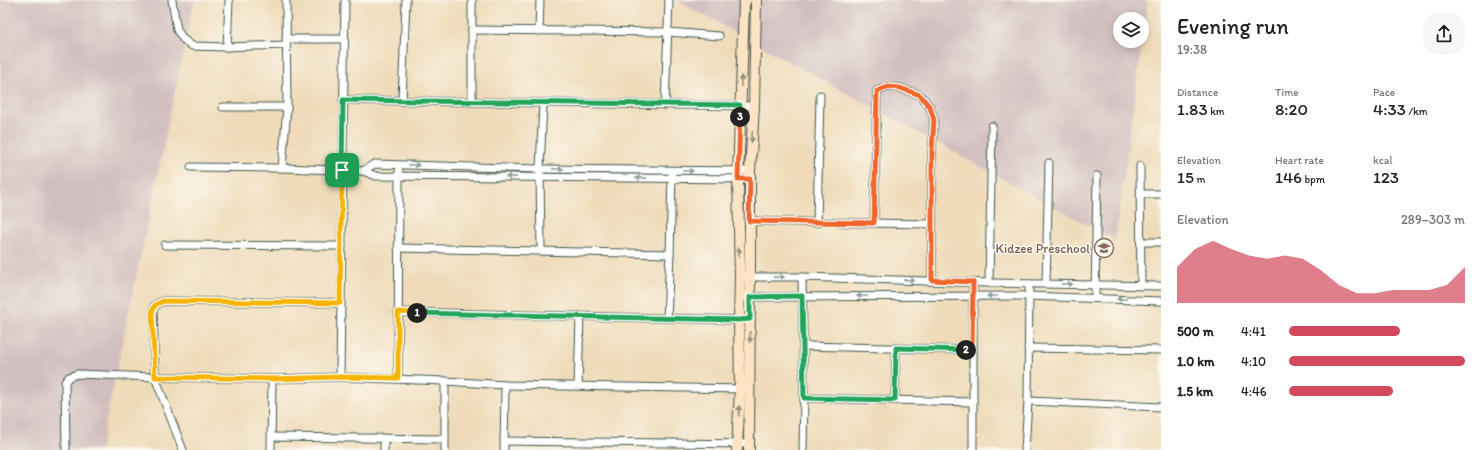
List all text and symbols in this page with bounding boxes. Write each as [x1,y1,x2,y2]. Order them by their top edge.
map controls [1113,12,1149,48]
button: layers [1113,12,1149,48]
text: Evening run [1177,13,1289,40]
button: share [1423,13,1465,55]
text: 19:38 [1177,42,1207,57]
one-way arrow [738,75,745,87]
text: Distance [1177,86,1218,99]
text: Time [1275,86,1298,99]
text: Pace [1373,86,1395,99]
text: 1.83 [1177,99,1208,119]
text: 8:20 [1275,99,1308,119]
text: 4:33 [1373,99,1406,119]
text: km [1208,105,1225,118]
text: /km [1406,105,1428,118]
pin: 3 [730,107,750,127]
text: 3 [737,110,743,123]
one-way arrow [749,131,756,143]
pin [325,153,359,187]
text: Elevation [1177,154,1221,167]
text: Heart rate [1275,154,1324,167]
text: kcal [1373,154,1393,167]
icon: arrive [331,159,353,181]
one-way arrow [408,162,420,169]
one-way arrow [552,166,565,172]
text: 15 [1177,167,1194,187]
text: 146 [1275,167,1302,187]
text: 123 [1373,167,1399,187]
one-way arrow [682,168,695,174]
text: m [1194,173,1206,186]
text: bpm [1302,173,1325,186]
one-way arrow [504,174,517,180]
one-way arrow [634,175,647,181]
text: Elevation [1177,212,1229,227]
text: 289–303 m [1401,212,1465,227]
school or university icon: Kidzee Preschool [1093,237,1115,259]
place label: Kidzee Preschool [996,241,1090,256]
one-way arrow [736,246,742,259]
one-way arrow [773,274,786,280]
one-way arrow [903,277,916,283]
one-way arrow [1061,281,1074,287]
one-way arrow [855,293,868,299]
one-way arrow [985,293,998,299]
one-way arrow [1116,296,1128,303]
pin: 1 [407,303,427,323]
text: 1 [414,306,420,319]
text: 500 m [1177,324,1214,339]
text: 4:41 [1241,324,1266,339]
one-way arrow [747,331,753,344]
pin: 2 [956,340,976,360]
text: 2 [963,343,969,356]
text: 1.0 km [1177,354,1214,369]
text: 4:10 [1241,354,1266,369]
text: 1.5 km [1177,384,1213,399]
text: 4:46 [1241,384,1267,399]
one-way arrow [735,405,742,417]

